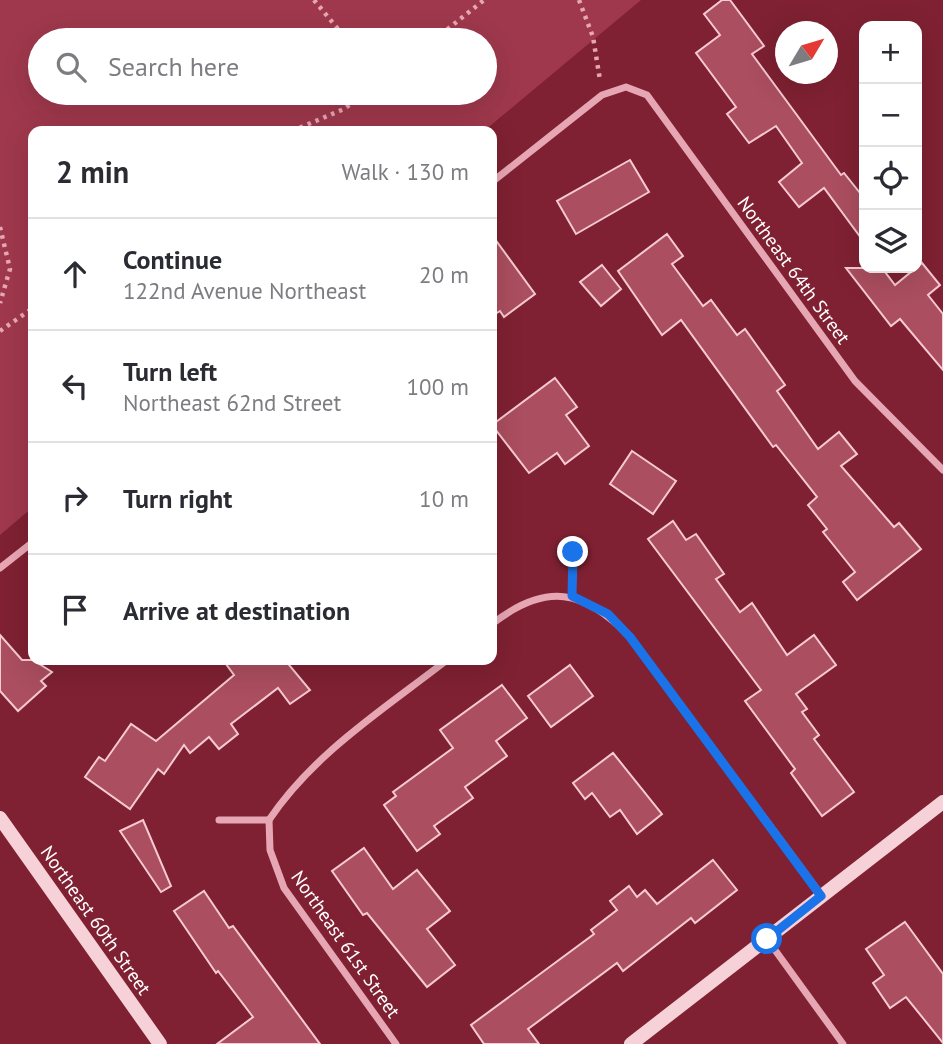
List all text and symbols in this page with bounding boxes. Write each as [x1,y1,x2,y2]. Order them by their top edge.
north arrow [775,21,838,84]
map controls [859,21,922,273]
button: + [859,21,922,84]
search box [28,28,497,105]
icon: search [52,48,90,86]
text: Search here [108,50,239,83]
button: − [859,84,922,147]
button: locate [859,147,922,210]
text: 2 min [56,152,129,191]
text: Walk · 130 m [342,157,469,186]
street label: Northeast 64th Street [732,192,856,349]
button: layers [859,210,922,273]
text: Continue [123,243,222,276]
icon: ahead [56,255,94,293]
text: 20 m [419,260,469,289]
text: 122nd Avenue Northeast [123,276,366,305]
text: Turn left [123,355,217,388]
icon: left [56,367,94,405]
text: 100 m [407,372,469,401]
text: Northeast 62nd Street [123,388,341,417]
icon: right [56,479,94,517]
text: Turn right [123,482,232,515]
text: 10 m [419,484,469,513]
route end [557,536,588,567]
icon: arrive [56,591,94,629]
text: Arrive at destination [123,594,350,627]
street label: Northeast 60th Street [36,841,157,1000]
street label: Northeast 61st Street [286,866,406,1023]
route start [751,923,782,954]

